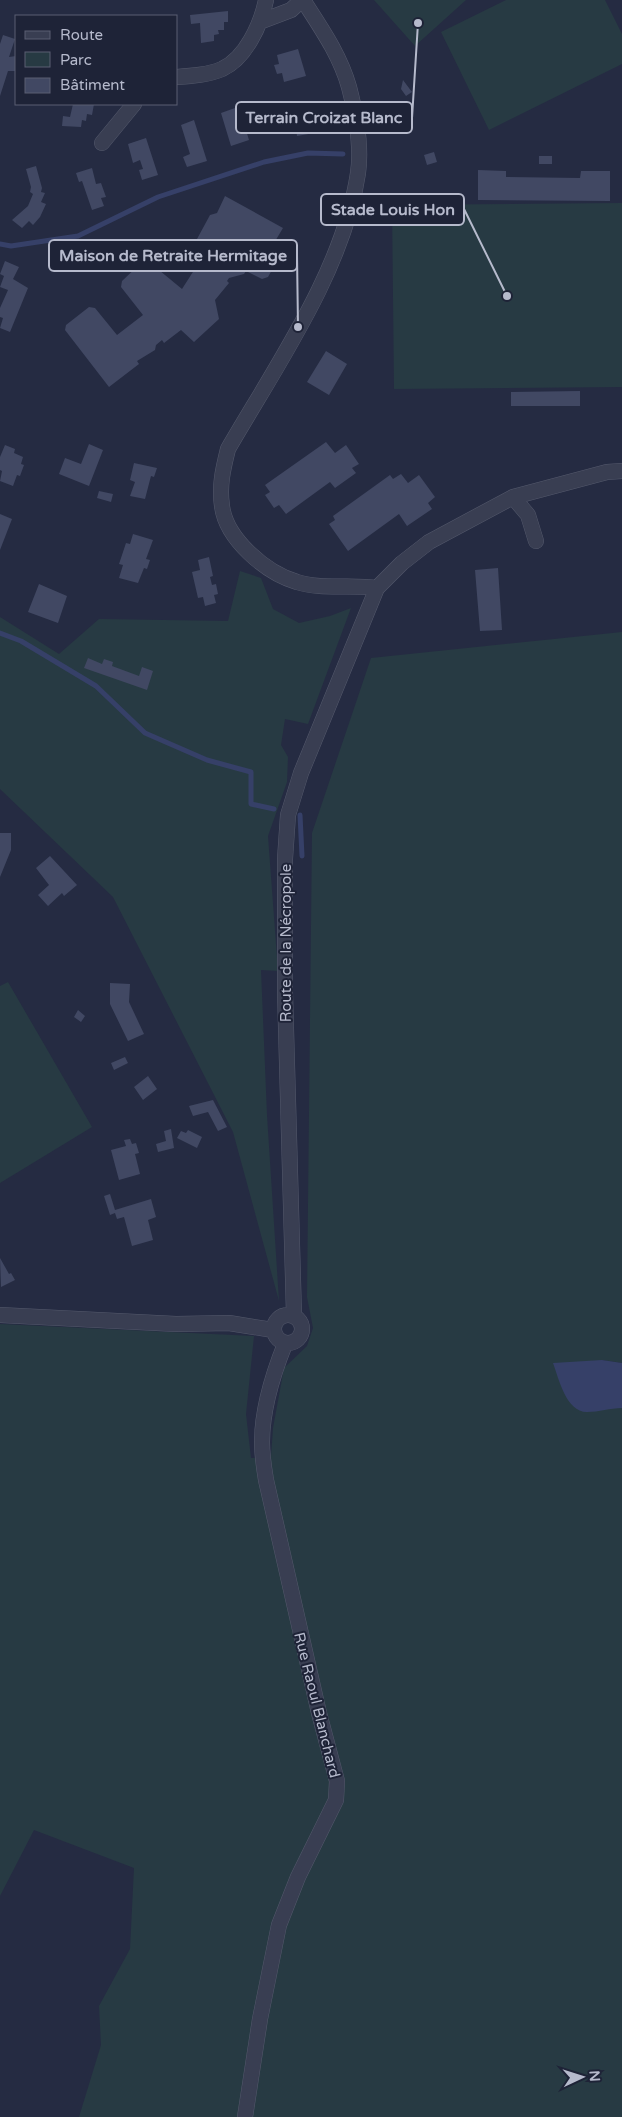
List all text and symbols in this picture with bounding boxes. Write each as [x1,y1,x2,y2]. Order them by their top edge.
legend [15,15,178,105]
text: Route [60,26,103,44]
text: Parc [60,51,92,69]
text: Bâtiment [60,76,125,94]
callout: Terrain Croizat Blanc [236,102,412,133]
text: Terrain Croizat Blanc [245,108,403,128]
callout: Stade Louis Hon [321,194,464,225]
text: Stade Louis Hon [331,200,455,220]
callout: Maison de Retraite Hermitage [49,240,297,271]
text: Maison de Retraite Hermitage [59,246,287,266]
street label: Route de la Nécropole [277,864,295,1022]
street label: Rue Raoul Blanchard [290,1630,344,1780]
north arrow [557,2052,607,2102]
text: N [586,2070,603,2082]

